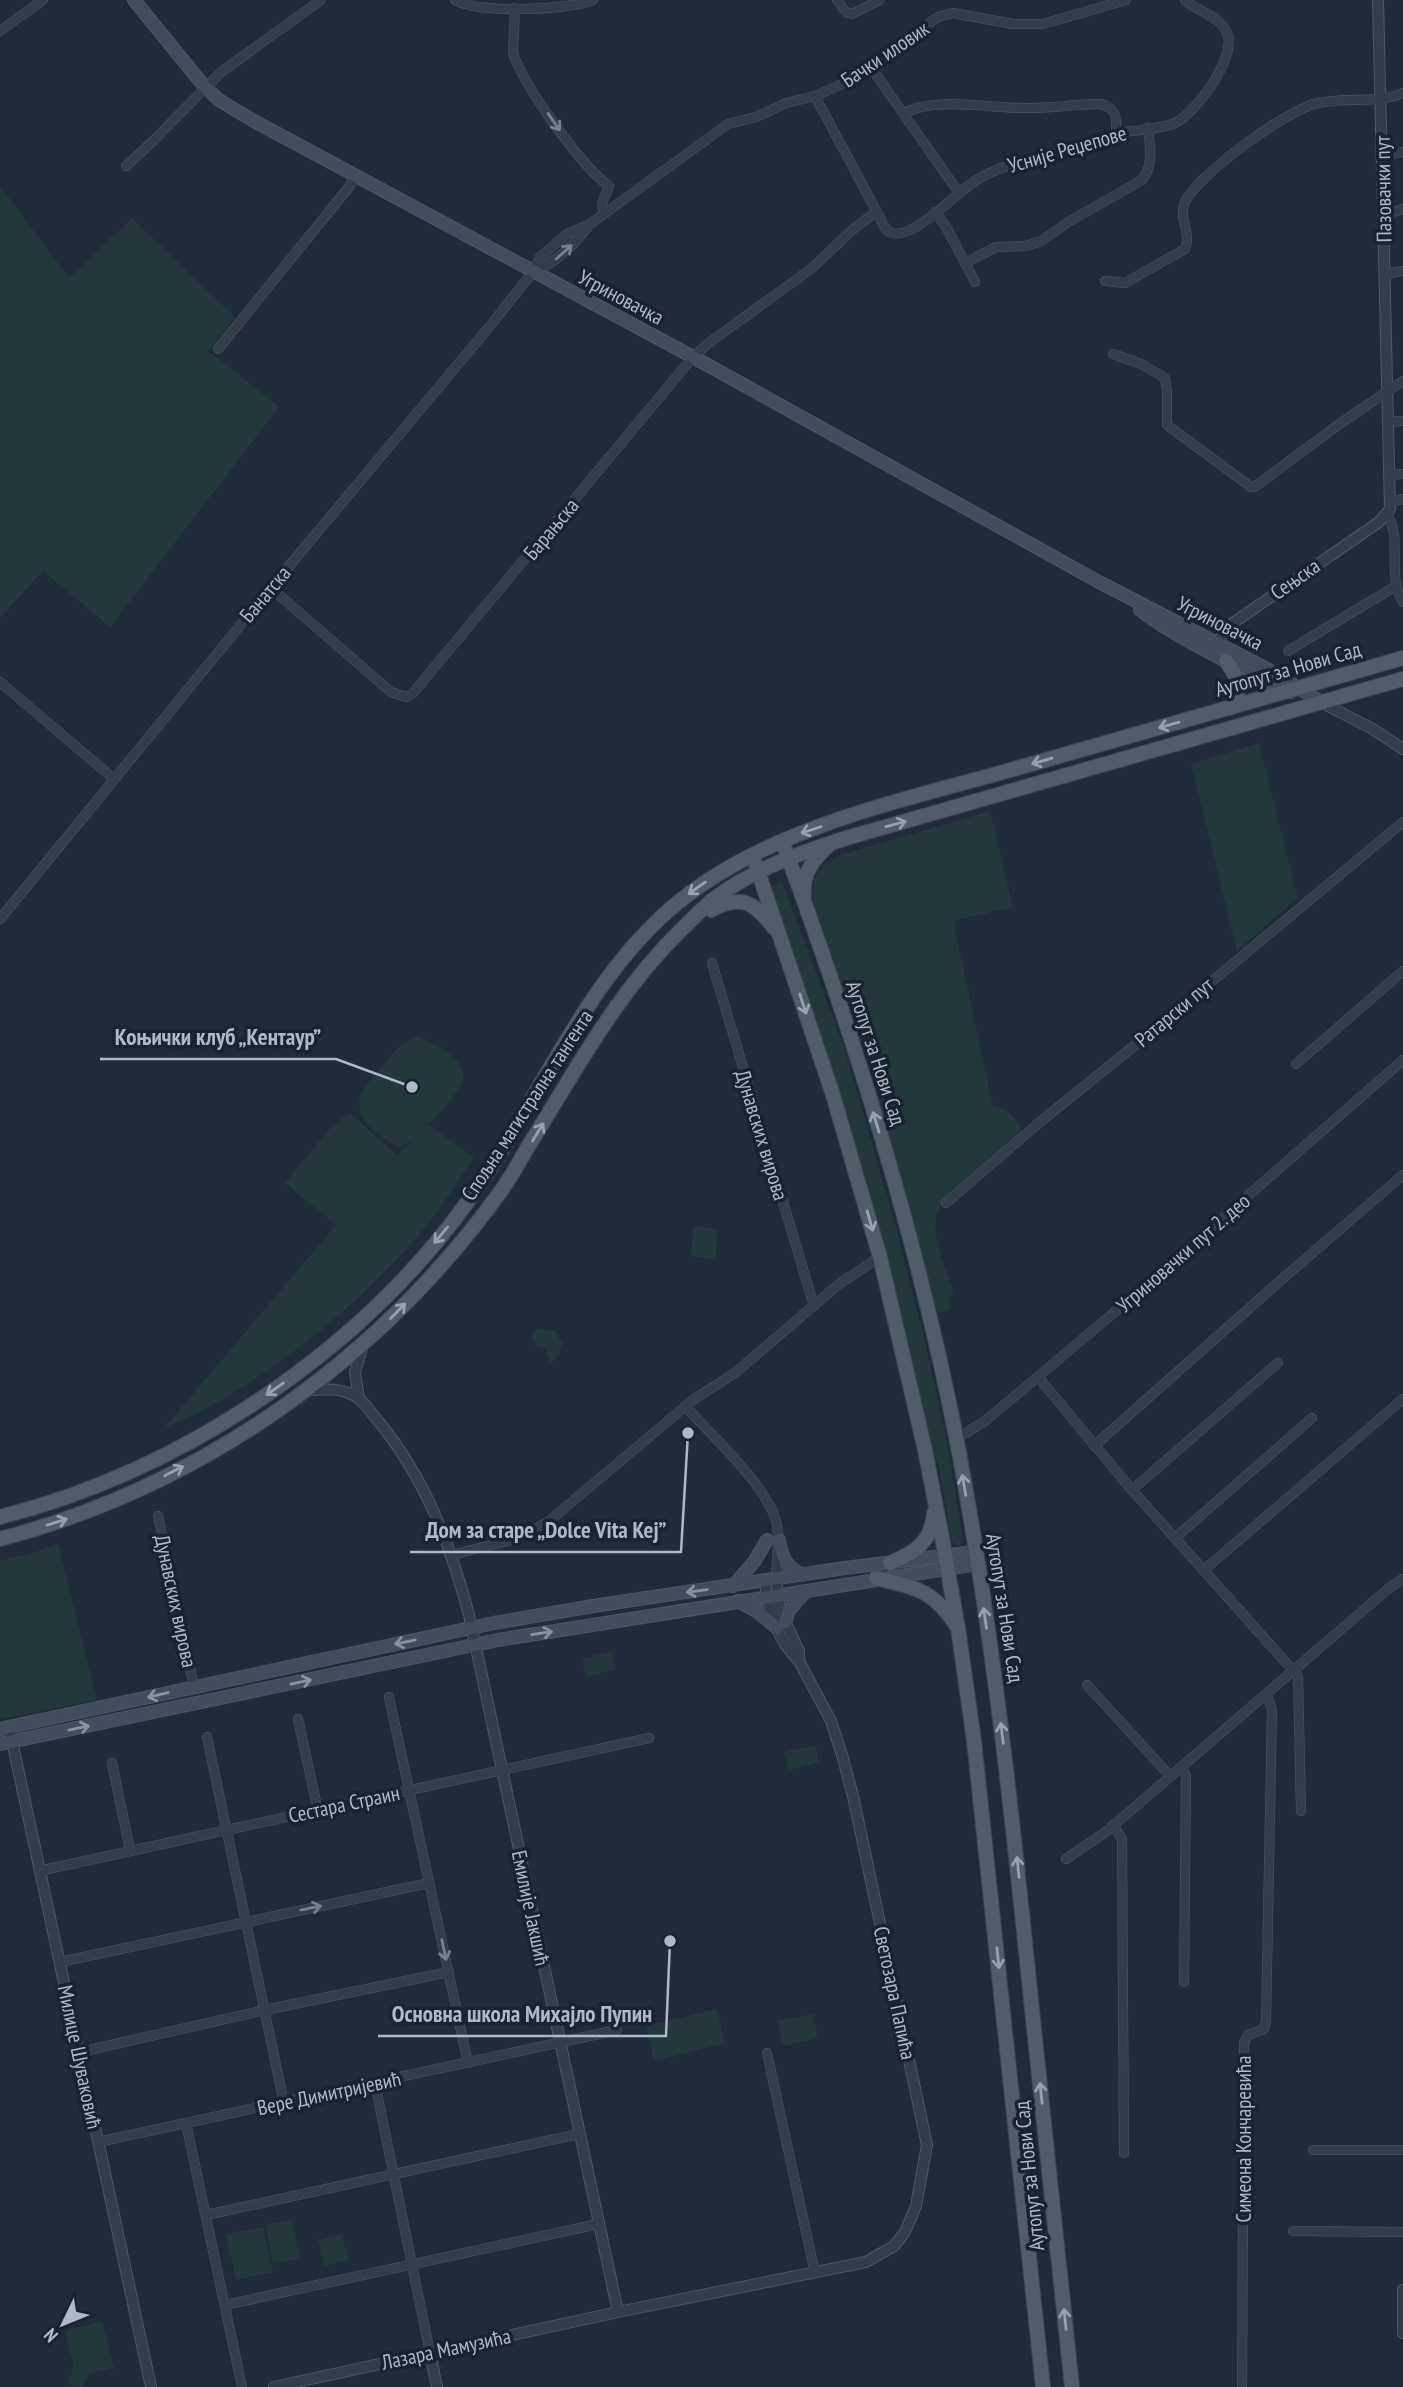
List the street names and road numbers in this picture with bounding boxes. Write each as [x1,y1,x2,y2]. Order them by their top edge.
street label: Бачки иловик [836,15,934,93]
street label: Усније Реџепове [1005,119,1129,179]
street label: Пазовачки пут [1369,135,1397,243]
street label: Угриновачка [574,263,668,331]
street label: Барањска [517,493,585,565]
street label: Сењска [1265,552,1325,606]
street label: Банатска [234,560,296,628]
street label: Угриновачка [1172,590,1268,656]
street label: Аутопут за Нови Сад [1212,635,1364,703]
street label: Ратарски пут [1129,971,1219,1053]
street label: Аутопут за Нови Сад [840,977,912,1129]
street label: Спољна магистрална тангента [455,1005,599,1205]
street label: Дунавских вирова [729,1066,795,1204]
street label: Угриновачки пут 2. део [1110,1187,1256,1319]
street label: Дунавских вирова [149,1532,203,1670]
street label: Аутопут за Нови Сад [980,1532,1030,1684]
street label: Сестара Страин [286,1779,402,1829]
street label: Емилије Јакшић [506,1848,556,1968]
street label: Светозара Папића [868,1924,922,2062]
street label: Милице Шуваковић [52,1983,108,2131]
street label: Симеона Кончаревића [1230,2056,1257,2222]
street label: Вере Димитријевић [255,2065,403,2121]
street label: Аутопут за Нови Сад [1008,2100,1050,2252]
street label: Лазара Мамузића [378,2322,513,2376]

